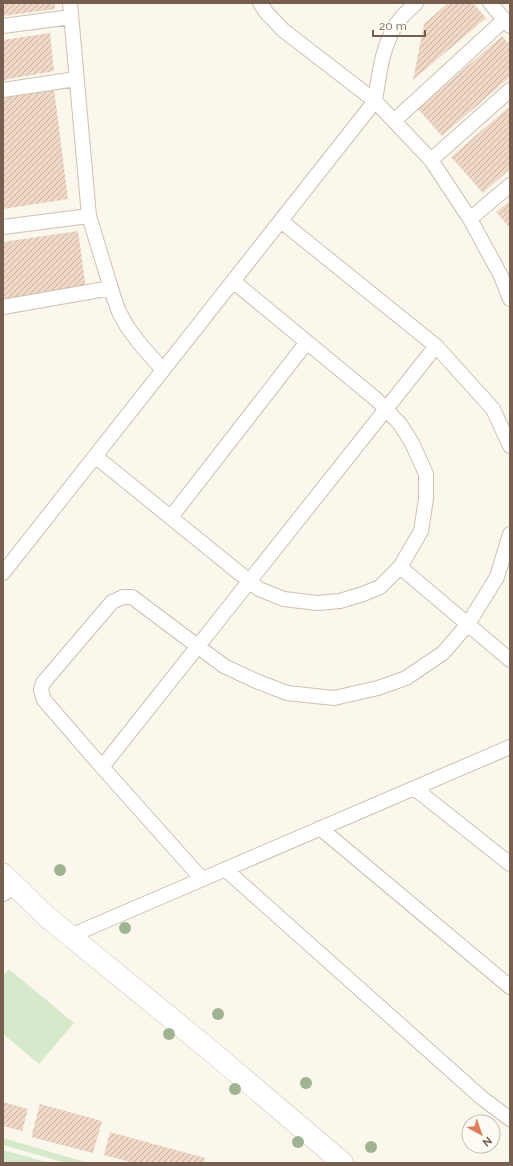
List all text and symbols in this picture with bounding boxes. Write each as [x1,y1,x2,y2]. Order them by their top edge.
scale bar [373,12,425,38]
text: 20 m [379,19,407,33]
north arrow [461,1114,501,1154]
text: N [480,1134,495,1149]

